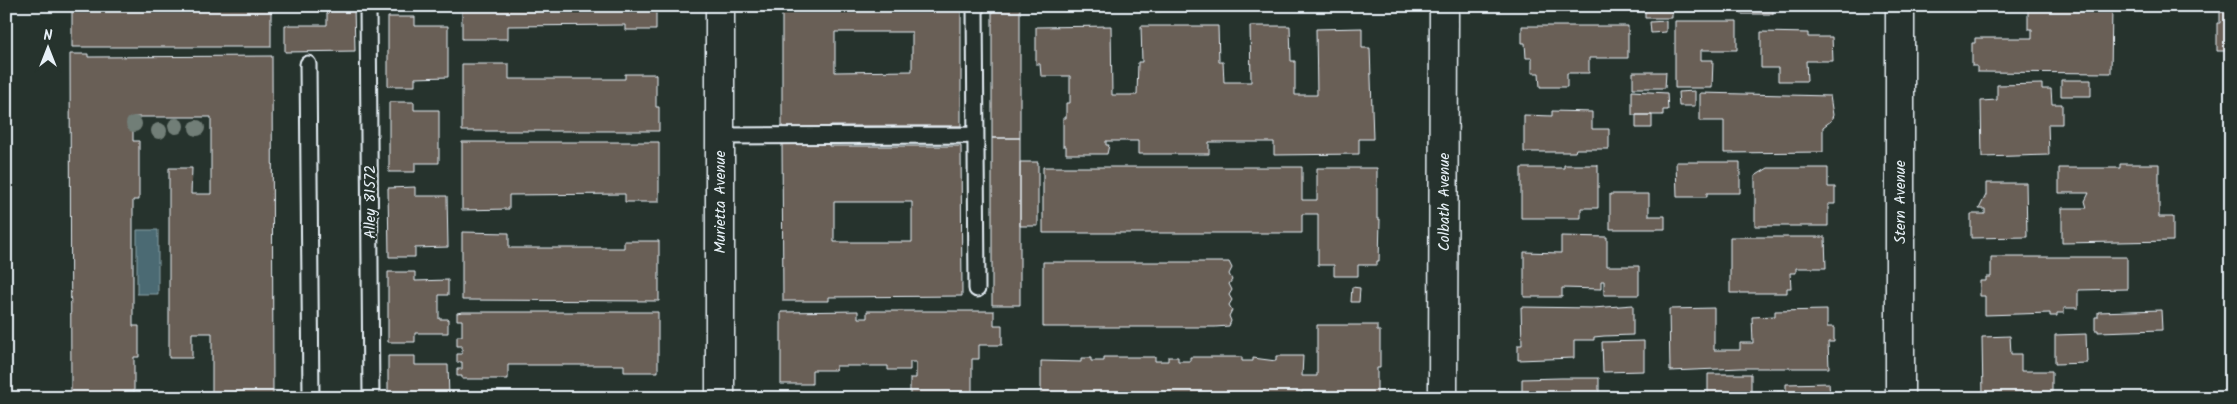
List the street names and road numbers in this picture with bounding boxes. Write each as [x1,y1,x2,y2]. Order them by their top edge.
street label: Murietta Avenue [709,150,733,254]
street label: Colbath Avenue [1433,153,1457,251]
street label: Stern Avenue [1889,160,1913,244]
street label: Alley 81572 [359,165,383,239]

